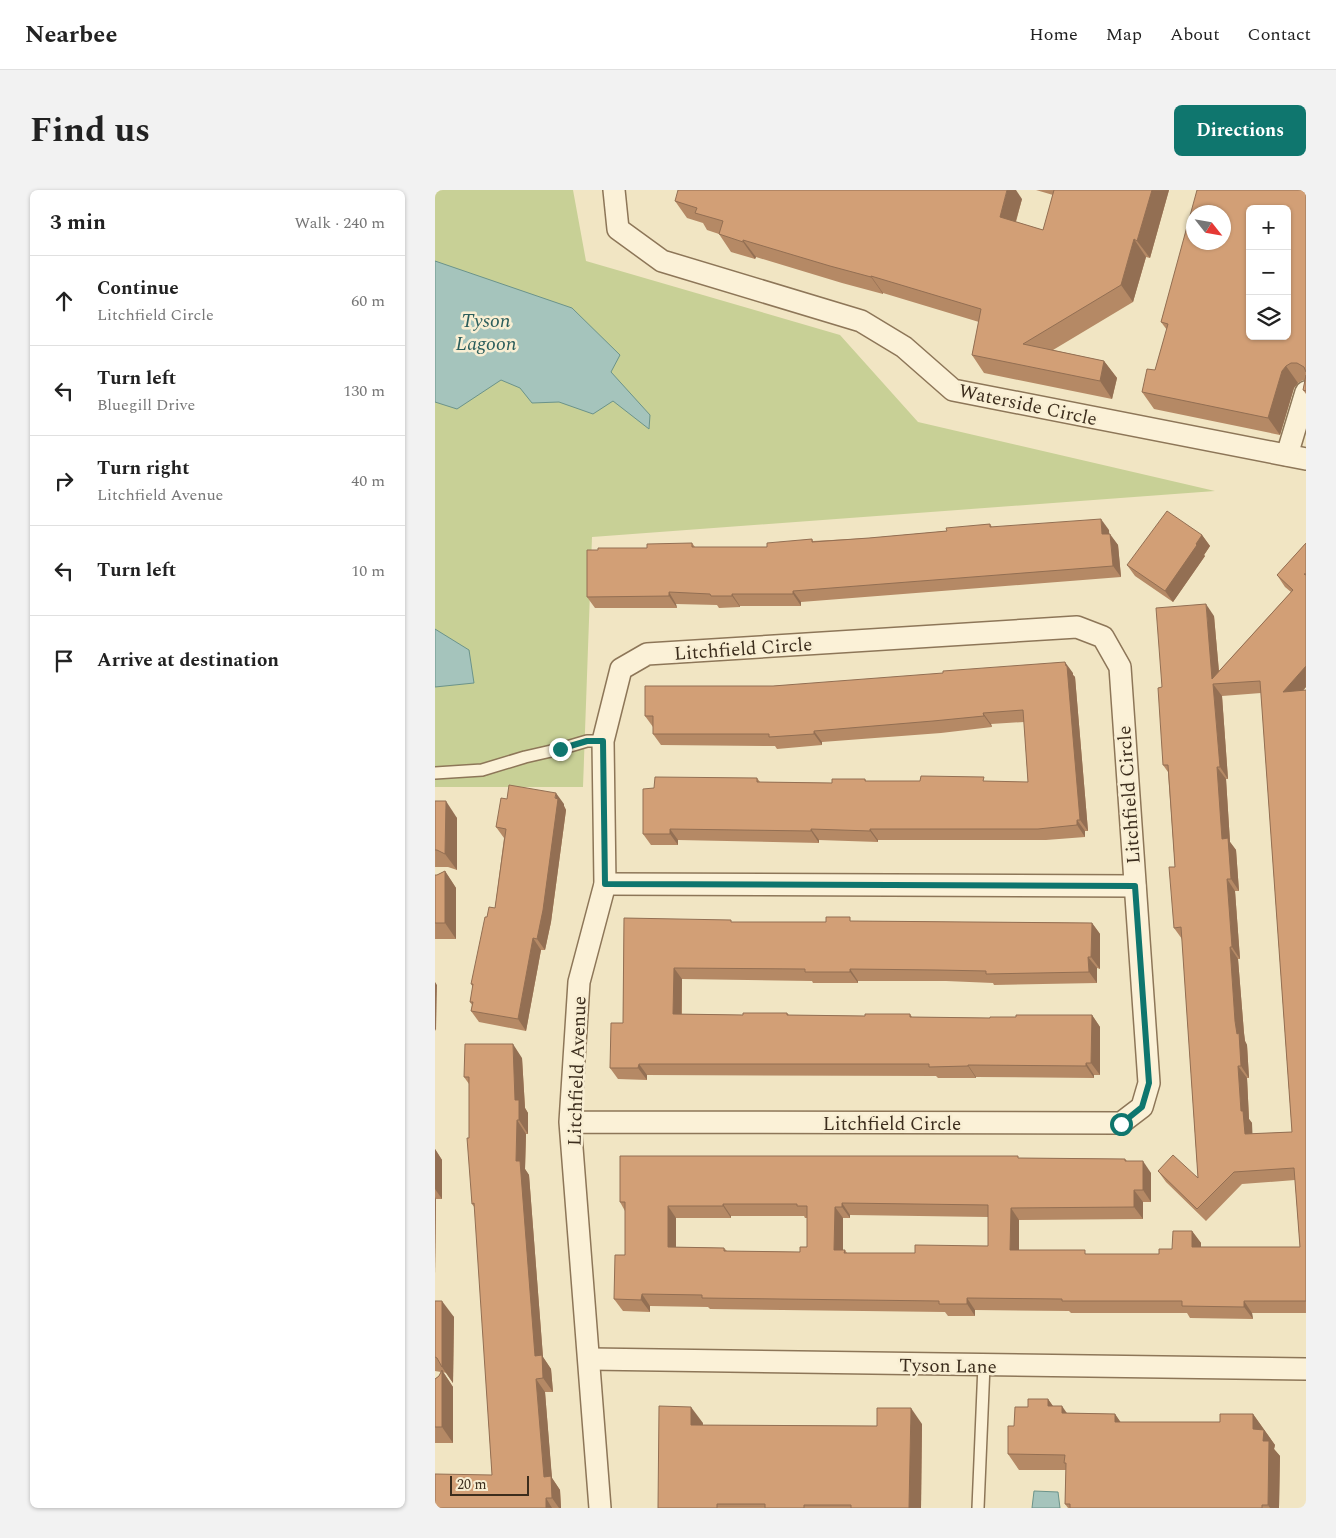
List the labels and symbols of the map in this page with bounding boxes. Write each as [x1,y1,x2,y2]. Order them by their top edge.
north arrow [1186,205,1231,250]
water label: Tyson Lagoon [455,306,517,359]
street label: Waterside Circle [956,377,1100,434]
street label: Litchfield Circle [673,630,813,669]
street label: Litchfield Circle [1110,725,1149,865]
route end [549,738,572,761]
street label: Litchfield Avenue [560,996,595,1147]
street label: Litchfield Circle [823,1110,961,1139]
route start [1110,1113,1133,1136]
street label: Tyson Lane [899,1351,997,1382]
scale bar [450,1473,529,1496]

